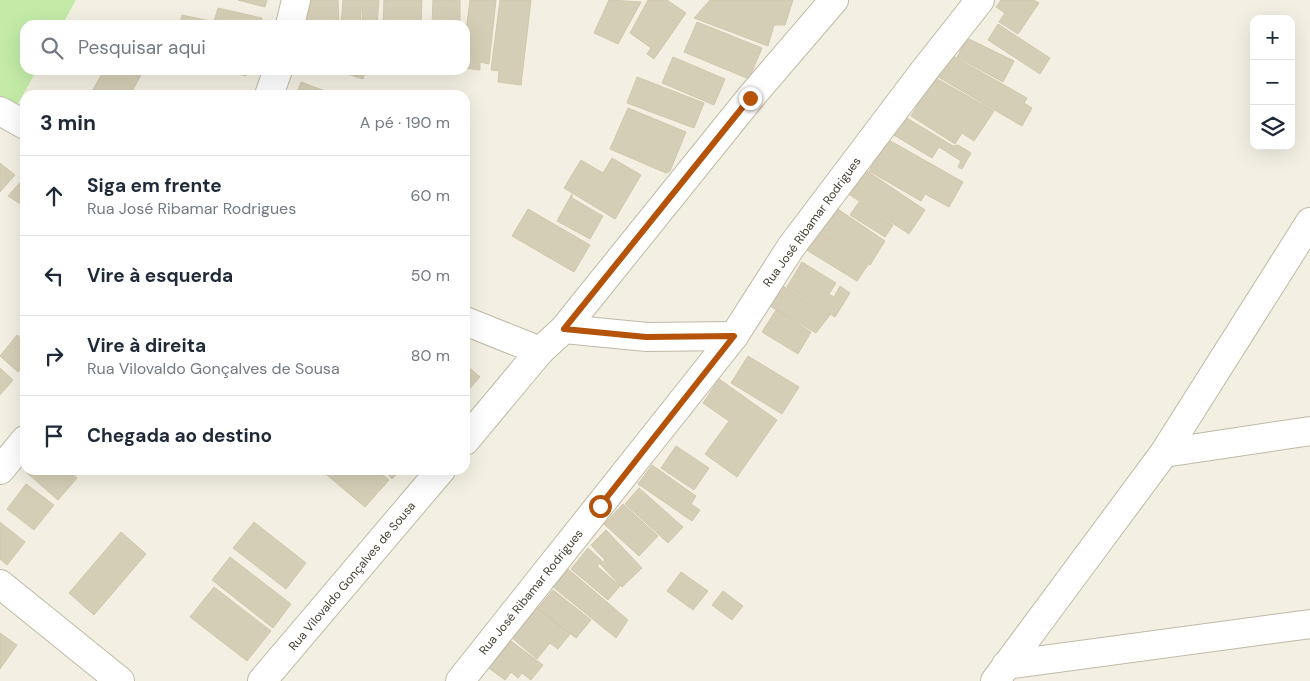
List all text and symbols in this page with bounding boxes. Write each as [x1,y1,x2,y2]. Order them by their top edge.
map controls [1250,15,1295,150]
button: + [1250,15,1295,60]
search box [20,20,470,75]
icon: search [38,34,66,62]
text: Pesquisar aqui [78,35,206,60]
button: − [1250,60,1295,105]
route end [739,87,762,110]
button: layers [1250,105,1295,150]
text: 3 min [40,109,96,137]
text: A pé · 190 m [360,112,450,133]
street label: Rua José Ribamar Rodrigues [759,154,865,290]
text: Siga em frente [87,173,222,198]
icon: ahead [40,182,68,210]
text: 60 m [410,185,450,206]
text: Rua José Ribamar Rodrigues [87,198,296,219]
icon: left [40,262,68,290]
text: Vire à esquerda [87,263,233,288]
text: 50 m [411,265,450,286]
text: Vire à direita [87,333,206,358]
icon: right [40,342,68,370]
text: 80 m [411,345,450,366]
text: Rua Vilovaldo Gonçalves de Sousa [87,358,340,379]
icon: arrive [40,422,68,450]
text: Chegada ao destino [87,423,272,448]
route start [589,495,612,518]
street label: Rua Vilovaldo Gonçalves de Sousa [285,498,419,654]
street label: Rua José Ribamar Rodrigues [475,526,587,658]

